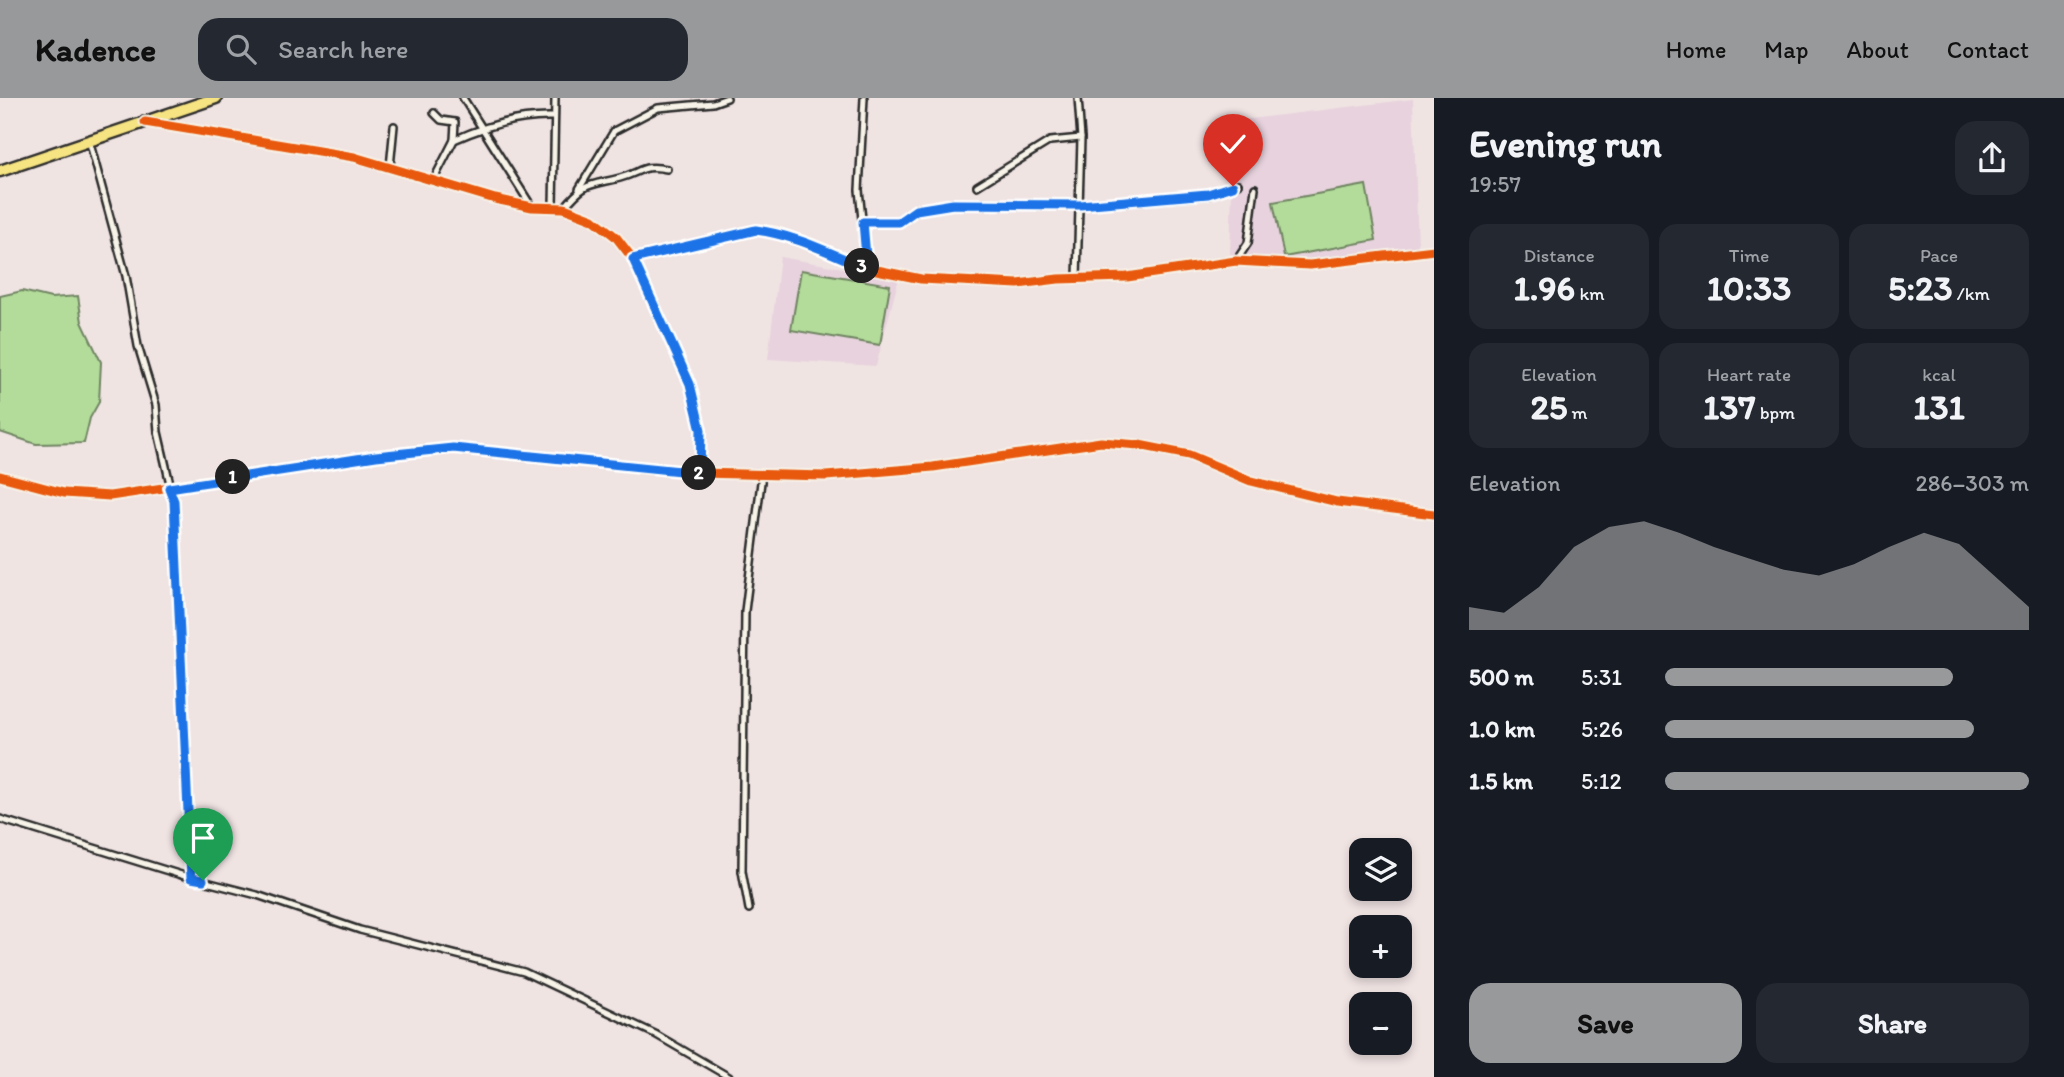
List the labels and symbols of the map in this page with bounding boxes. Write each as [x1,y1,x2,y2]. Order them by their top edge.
pin [1203,114,1263,186]
pin: 3 [844,248,880,284]
pin: 2 [682,456,716,490]
pin: 1 [216,460,250,494]
pin [173,808,233,880]

